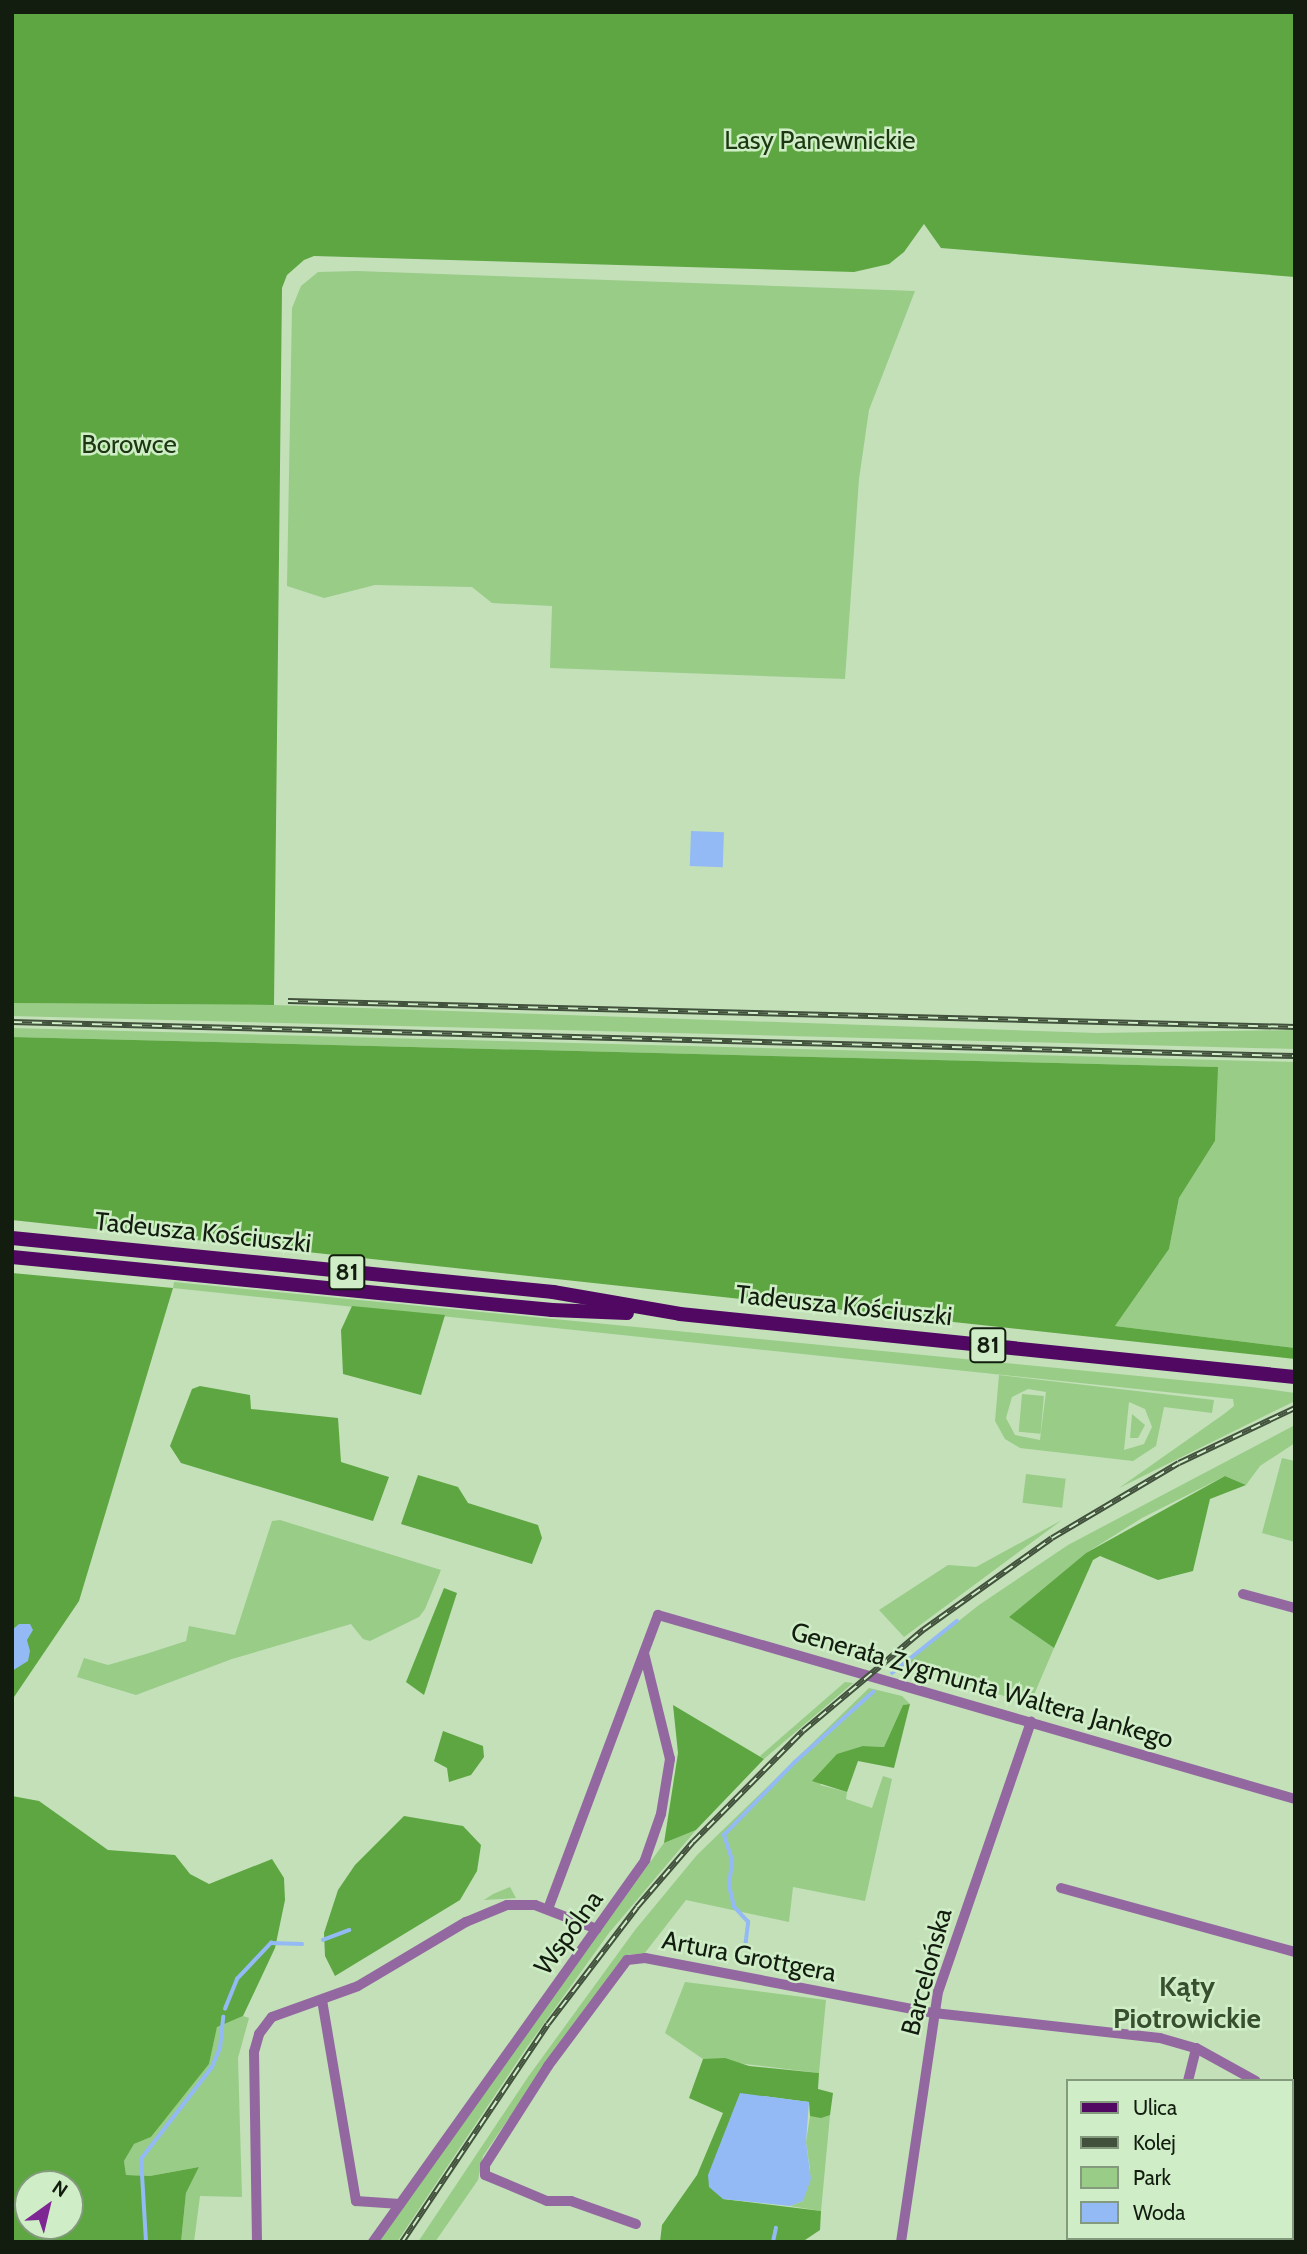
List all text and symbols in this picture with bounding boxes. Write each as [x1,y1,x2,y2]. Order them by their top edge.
park label: Lasy Panewnickie [724,125,916,157]
park label: Borowce [81,429,177,461]
street label: Tadeusza Kościuszki [93,1206,313,1260]
road number: 81 [328,1252,366,1292]
street label: Tadeusza Kościuszki [734,1279,954,1333]
road number: 81 [969,1324,1007,1366]
street label: Generała Zygmunta Waltera Jankego [787,1616,1177,1756]
street label: Wspólna [528,1885,610,1981]
street label: Barcelońska [895,1905,959,2039]
street label: Artura Grottgera [659,1925,839,1989]
district label: Kąty Piotrowickie [1113,1969,1261,2035]
legend [1066,2079,1293,2240]
text: Ulica [1133,2095,1177,2120]
text: Kolej [1133,2130,1176,2155]
text: Park [1133,2165,1171,2190]
north arrow [14,2170,84,2240]
text: N [48,2176,72,2202]
text: Woda [1133,2200,1185,2225]

